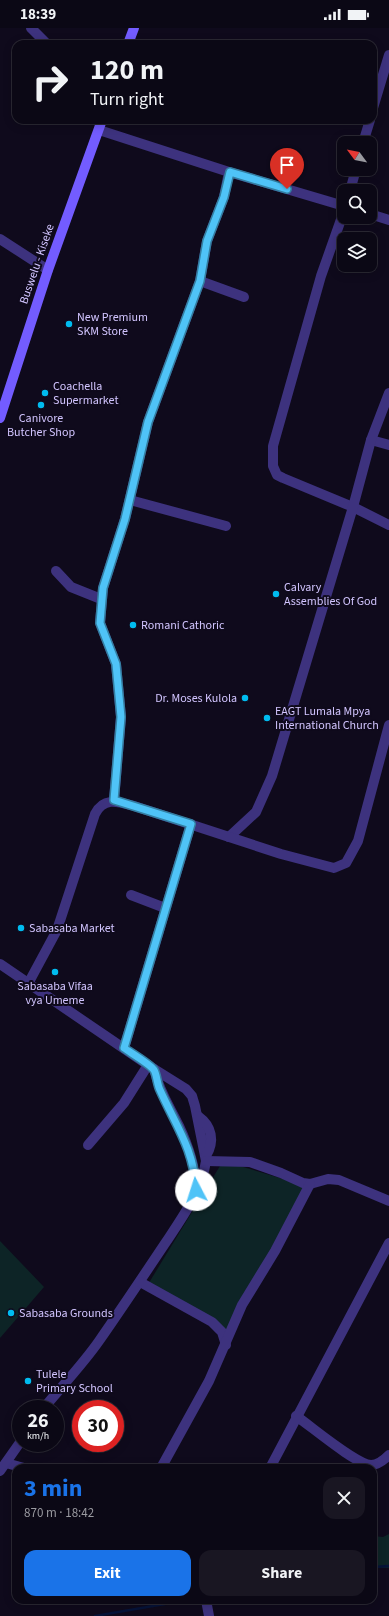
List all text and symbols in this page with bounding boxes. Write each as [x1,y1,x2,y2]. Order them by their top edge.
text: 18:39 [20,4,56,25]
text: 120 m [90,50,164,90]
icon: right [24,56,76,108]
text: Turn right [90,87,164,112]
north arrow [337,136,377,176]
map controls [337,136,377,272]
pin [270,148,304,189]
icon: arrive [276,154,298,176]
button: search [337,184,377,224]
street label: Buswelu - Kiseke [15,222,59,306]
button: layers [337,232,377,272]
place label: New Premium SKM Store [77,309,148,340]
marker: New Premium SKM Store [64,319,74,329]
place label: Coachella Supermarket [53,378,118,409]
marker: Coachella Supermarket [40,388,50,398]
marker: Canivore Butcher Shop [36,400,46,410]
place label: Canivore Butcher Shop [7,410,75,441]
place label: Calvary Assemblies Of God [284,579,377,610]
marker: Calvary Assemblies Of God [271,589,281,599]
place label: Romani Cathoric [141,617,225,634]
marker: Romani Cathoric [128,620,138,630]
place label: Dr. Moses Kulola [155,690,237,707]
marker: Dr. Moses Kulola [240,693,250,703]
place label: EAGT Lumala Mpya International Church [275,703,379,734]
marker: EAGT Lumala Mpya International Church [262,713,272,723]
place label: Sabasaba Market [29,920,115,937]
marker: Sabasaba Market [16,923,26,933]
marker: Sabasaba Vifaa vya Umeme [50,967,60,977]
place label: Sabasaba Vifaa vya Umeme [17,978,93,1009]
position arrow [175,1169,217,1211]
place label: Sabasaba Grounds [19,1305,113,1322]
marker: Sabasaba Grounds [6,1308,16,1318]
place label: Tulele Primary School [36,1366,113,1397]
marker: Tulele Primary School [23,1376,33,1386]
speed limit sign: 30 [72,1400,124,1452]
text: 26 [27,1407,49,1435]
text: km/h [27,1429,49,1443]
text: 3 min [24,1471,82,1506]
button: close [323,1477,365,1519]
text: 870 m · 18:42 [24,1504,94,1522]
button: Exit [24,1550,191,1596]
button: Share [199,1550,365,1596]

